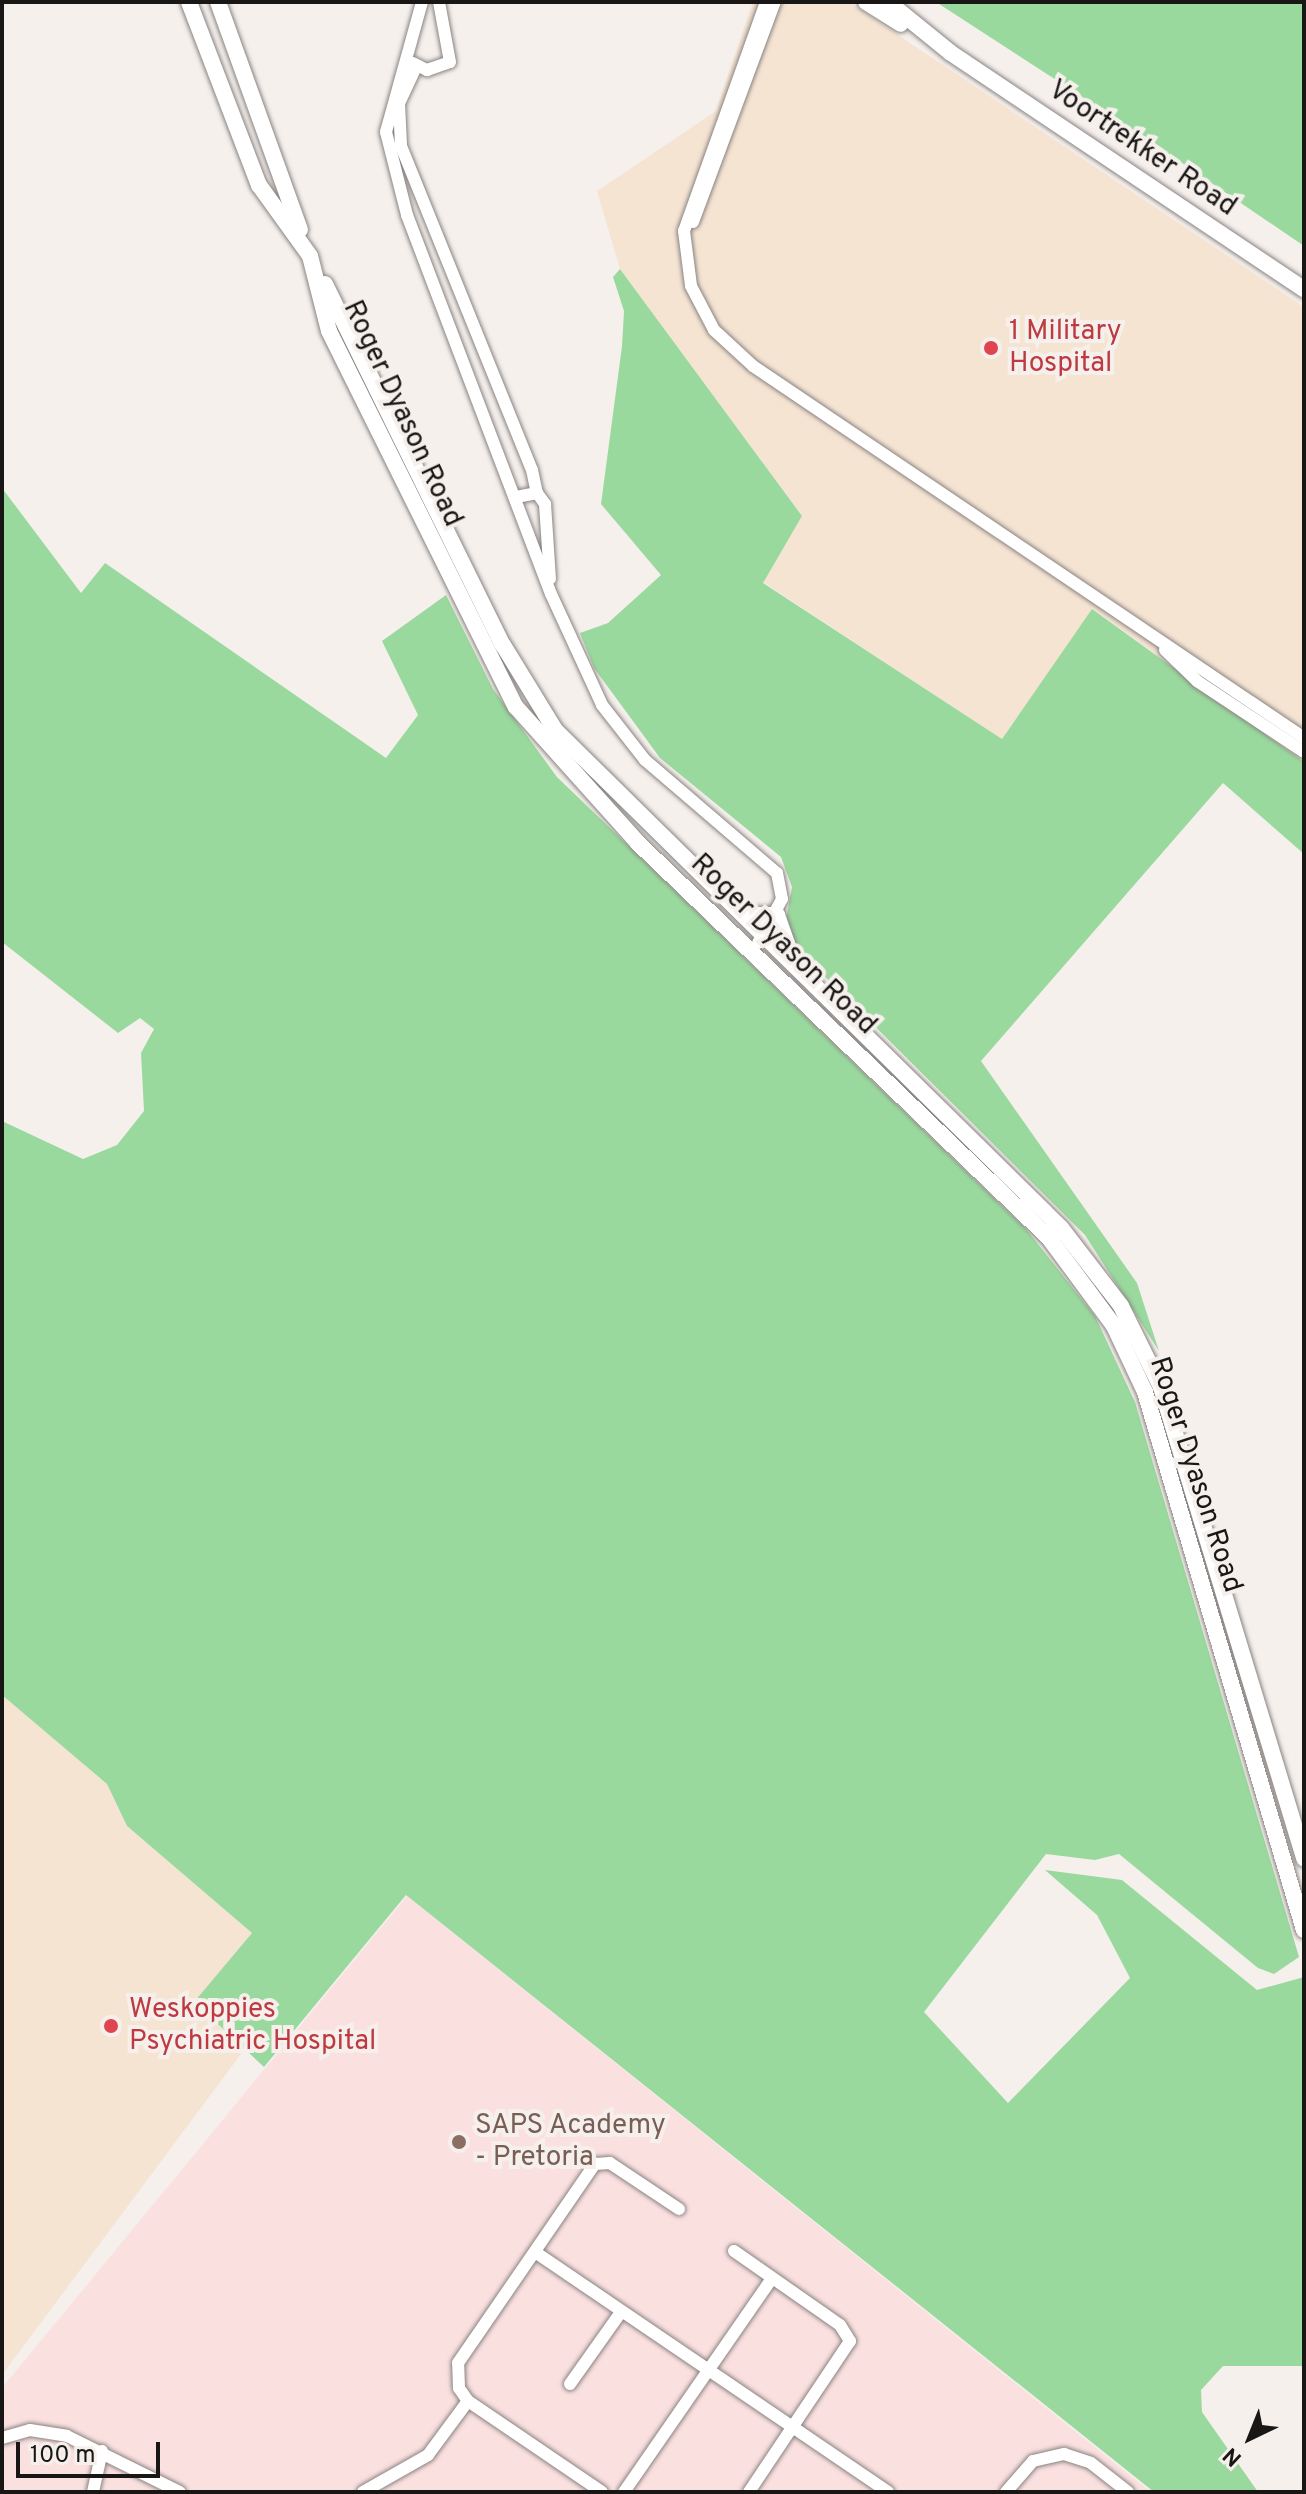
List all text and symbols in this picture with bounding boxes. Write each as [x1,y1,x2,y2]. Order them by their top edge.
street label: Voortrekker Road [1042,74,1242,224]
street label: Roger Dyason Road [335,296,469,532]
place label: 1 Military Hospital [1009,315,1121,381]
marker: 1 Military Hospital [980,337,1002,359]
street label: Roger Dyason Road [683,848,883,1042]
street label: Roger Dyason Road [1141,1353,1249,1597]
place label: Weskoppies Psychiatric Hospital [129,1993,376,2059]
marker: Weskoppies Psychiatric Hospital [100,2015,122,2037]
place label: SAPS Academy - Pretoria [475,2109,667,2175]
marker: SAPS Academy - Pretoria [450,2133,468,2151]
north arrow [1210,2398,1290,2478]
scale bar [20,2426,164,2476]
text: 100 m [30,2441,96,2471]
text: N [1218,2441,1248,2471]

